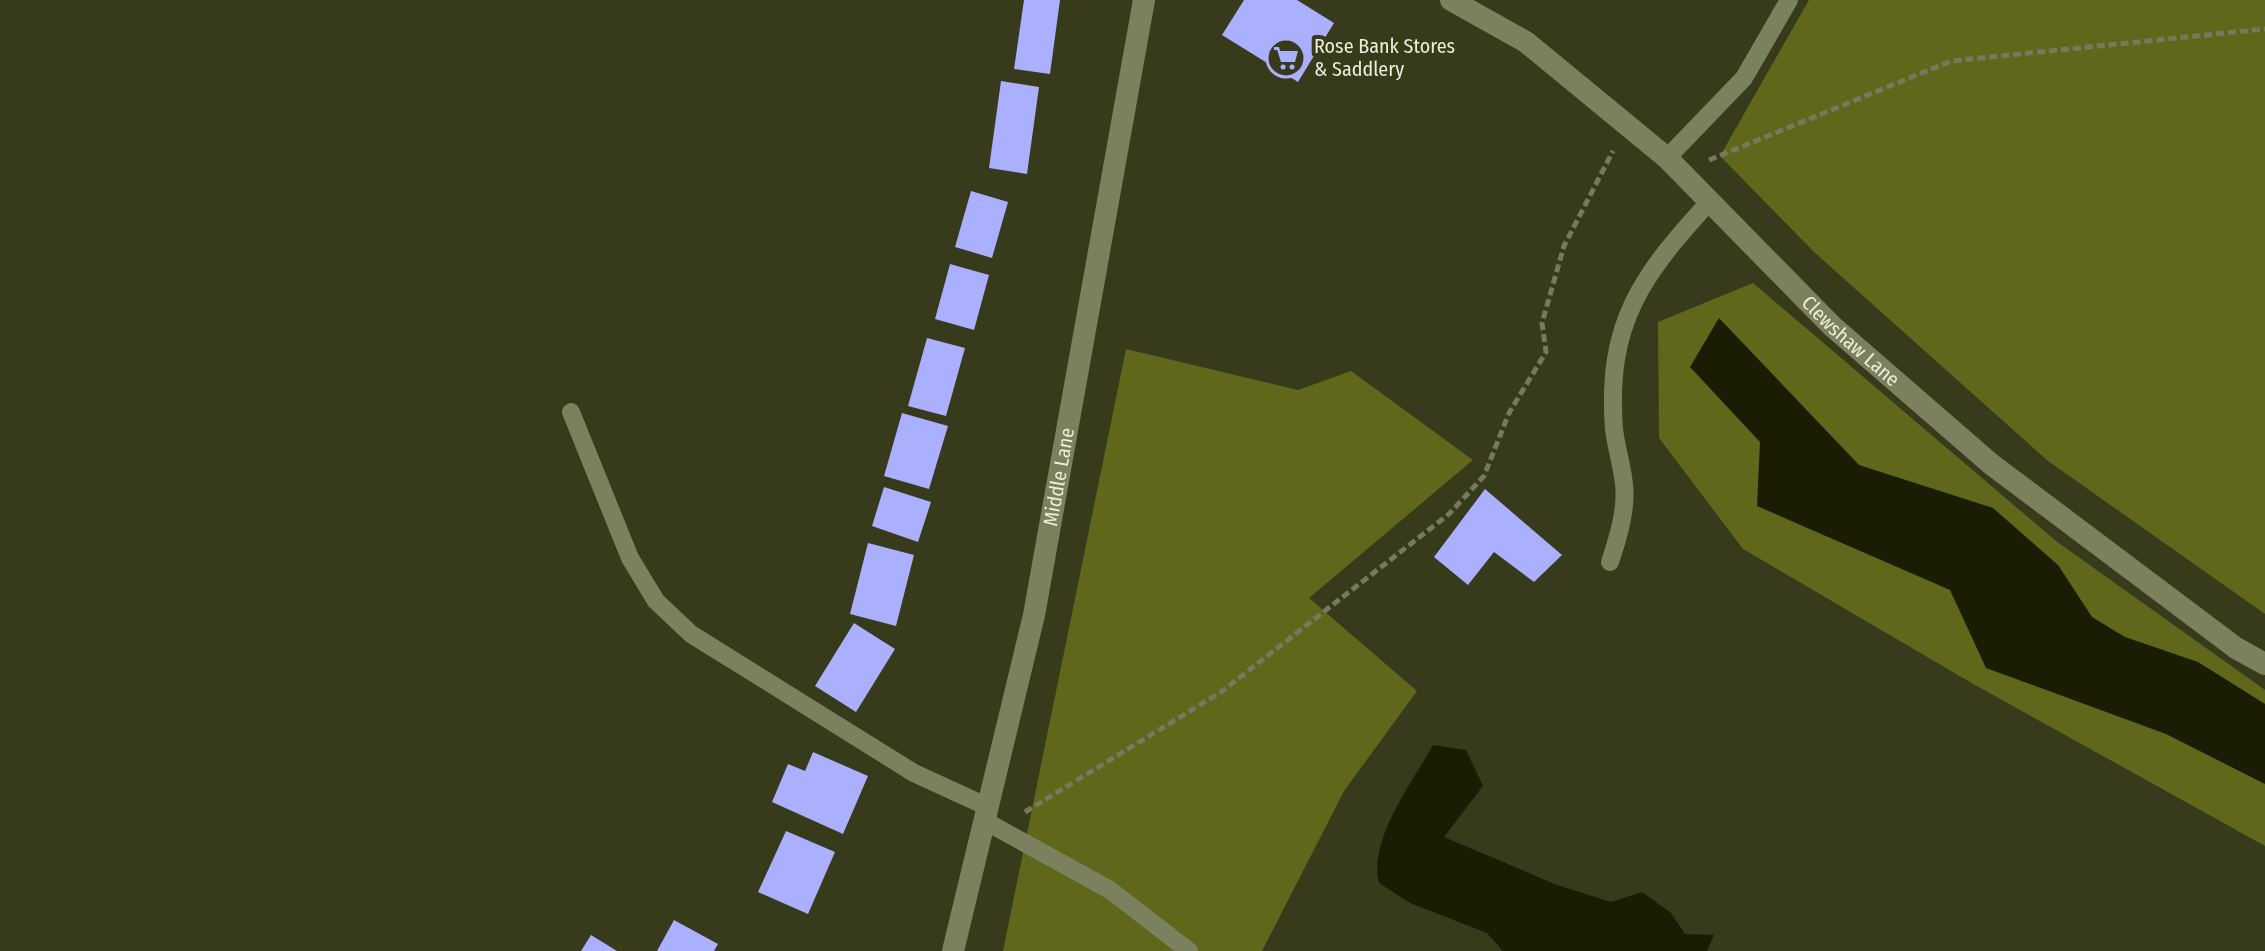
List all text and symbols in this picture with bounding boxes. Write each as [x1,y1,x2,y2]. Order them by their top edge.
place label: Rose Bank Stores & Saddlery [1314,34,1455,81]
supermarket icon: Rose Bank Stores & Saddlery [1265,37,1307,79]
street label: Clewshaw Lane [1797,291,1905,391]
street label: Middle Lane [1038,426,1079,528]

